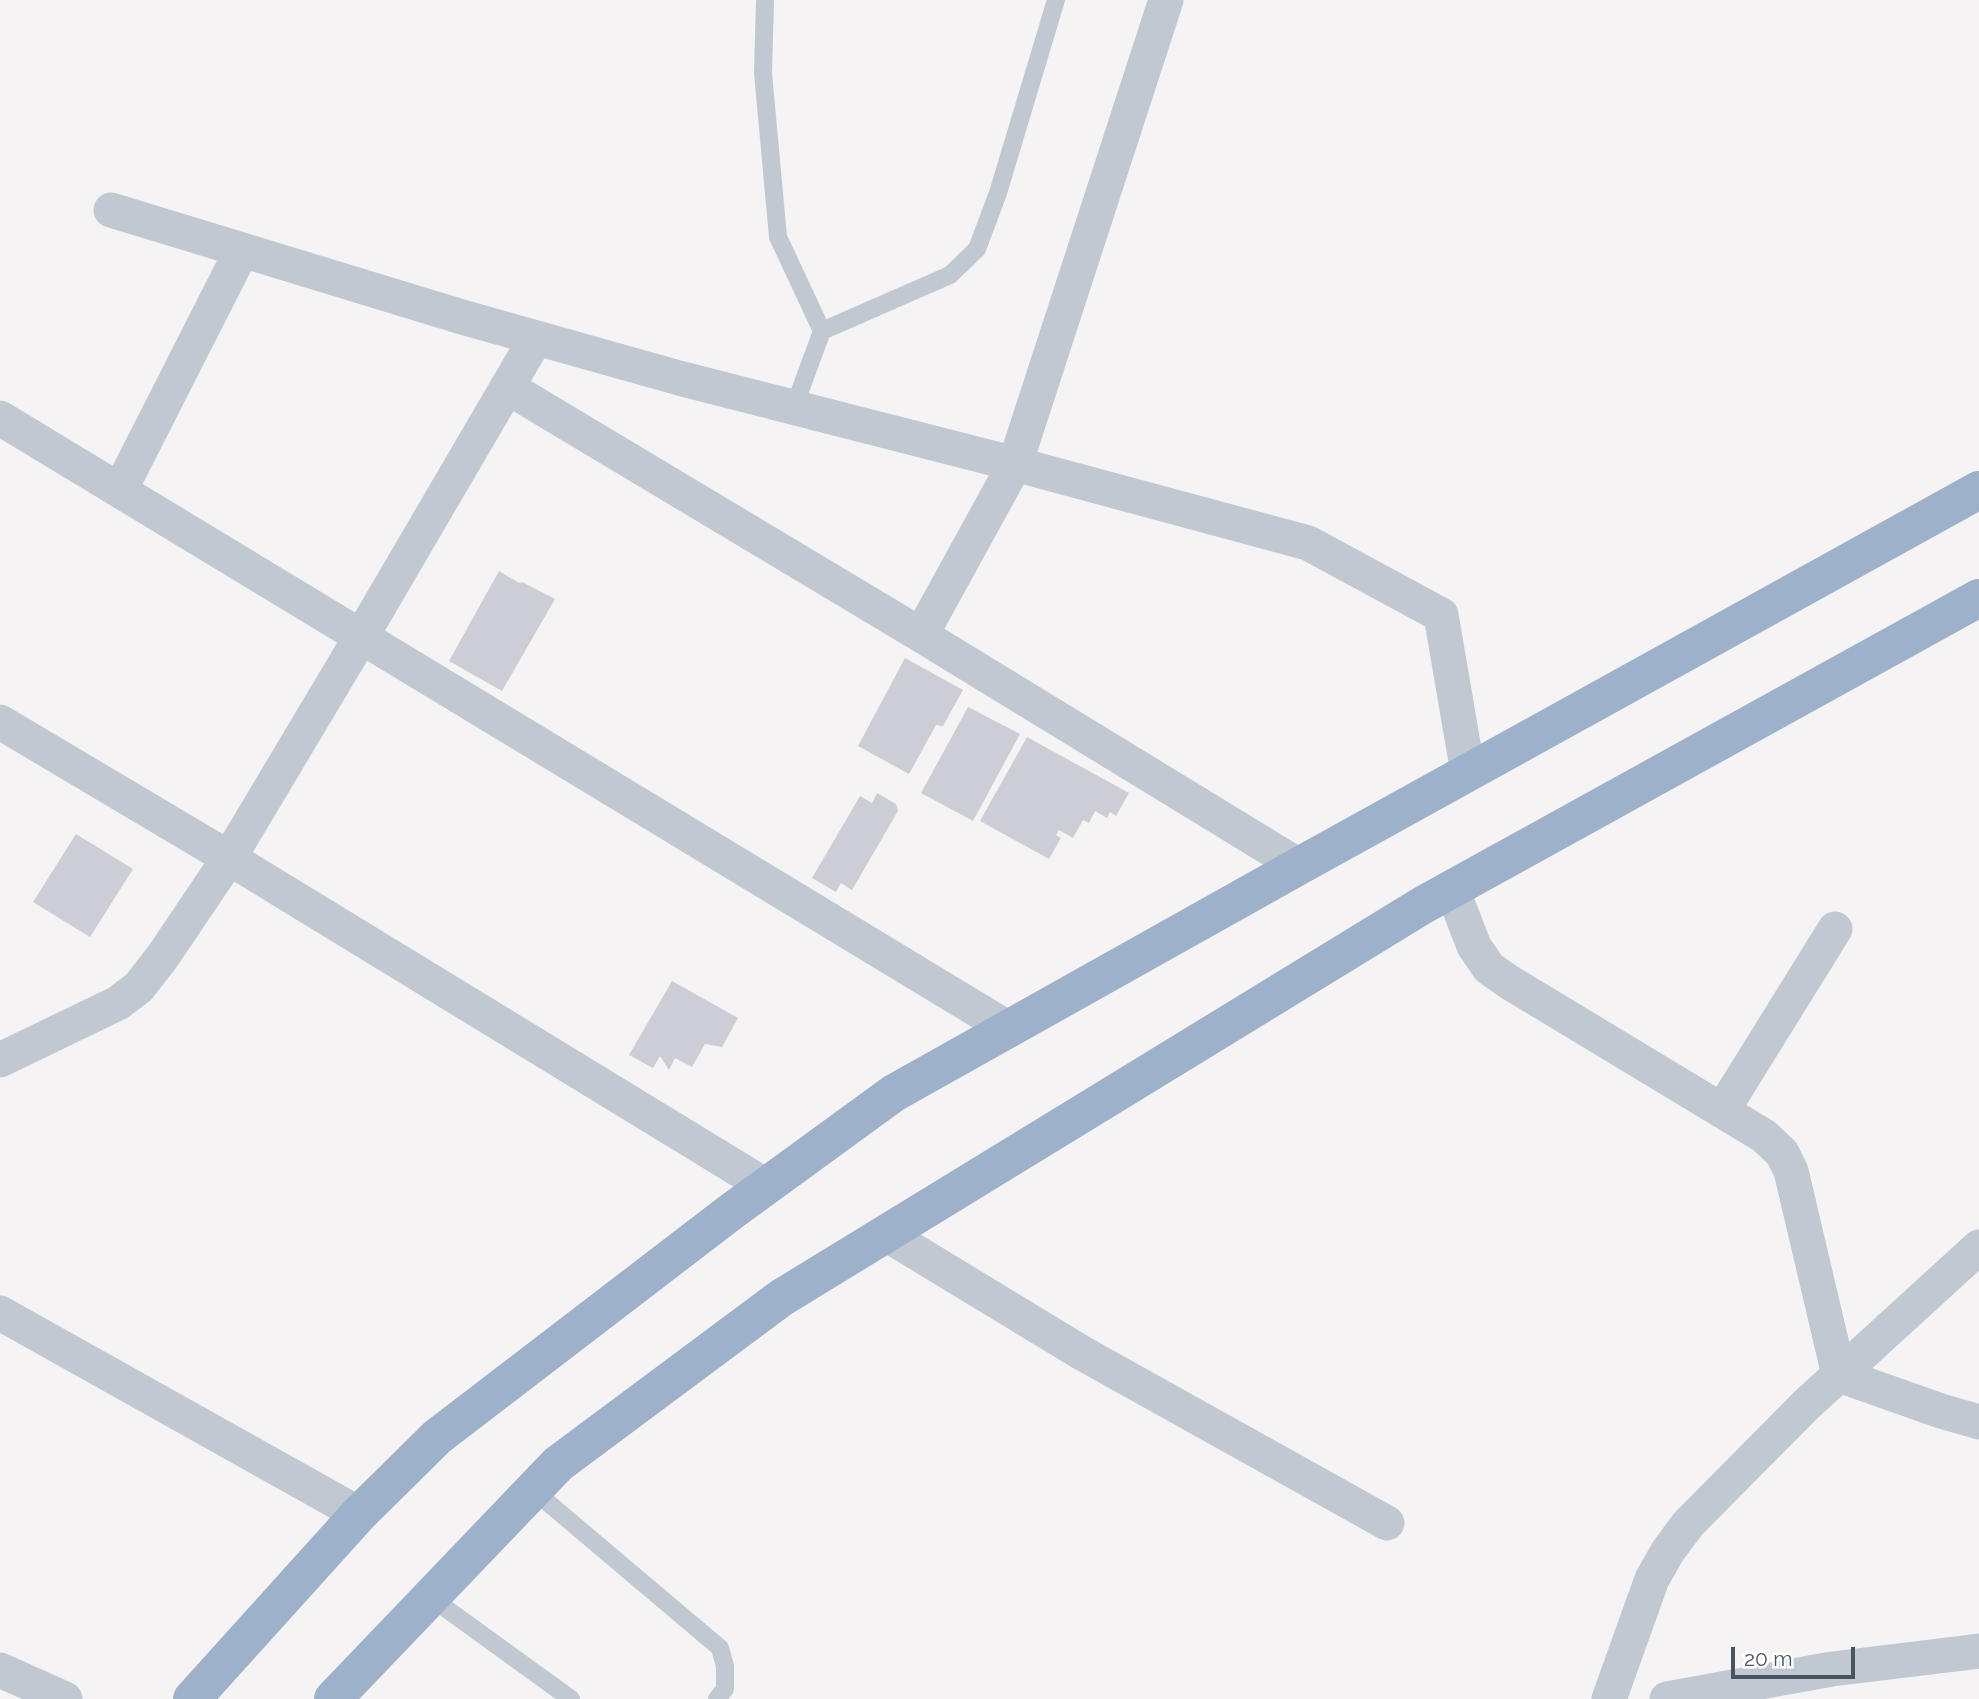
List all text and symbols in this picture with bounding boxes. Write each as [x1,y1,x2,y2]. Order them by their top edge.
scale bar [1734,1632,1858,1676]
text: 20 m [1744,1646,1792,1671]

